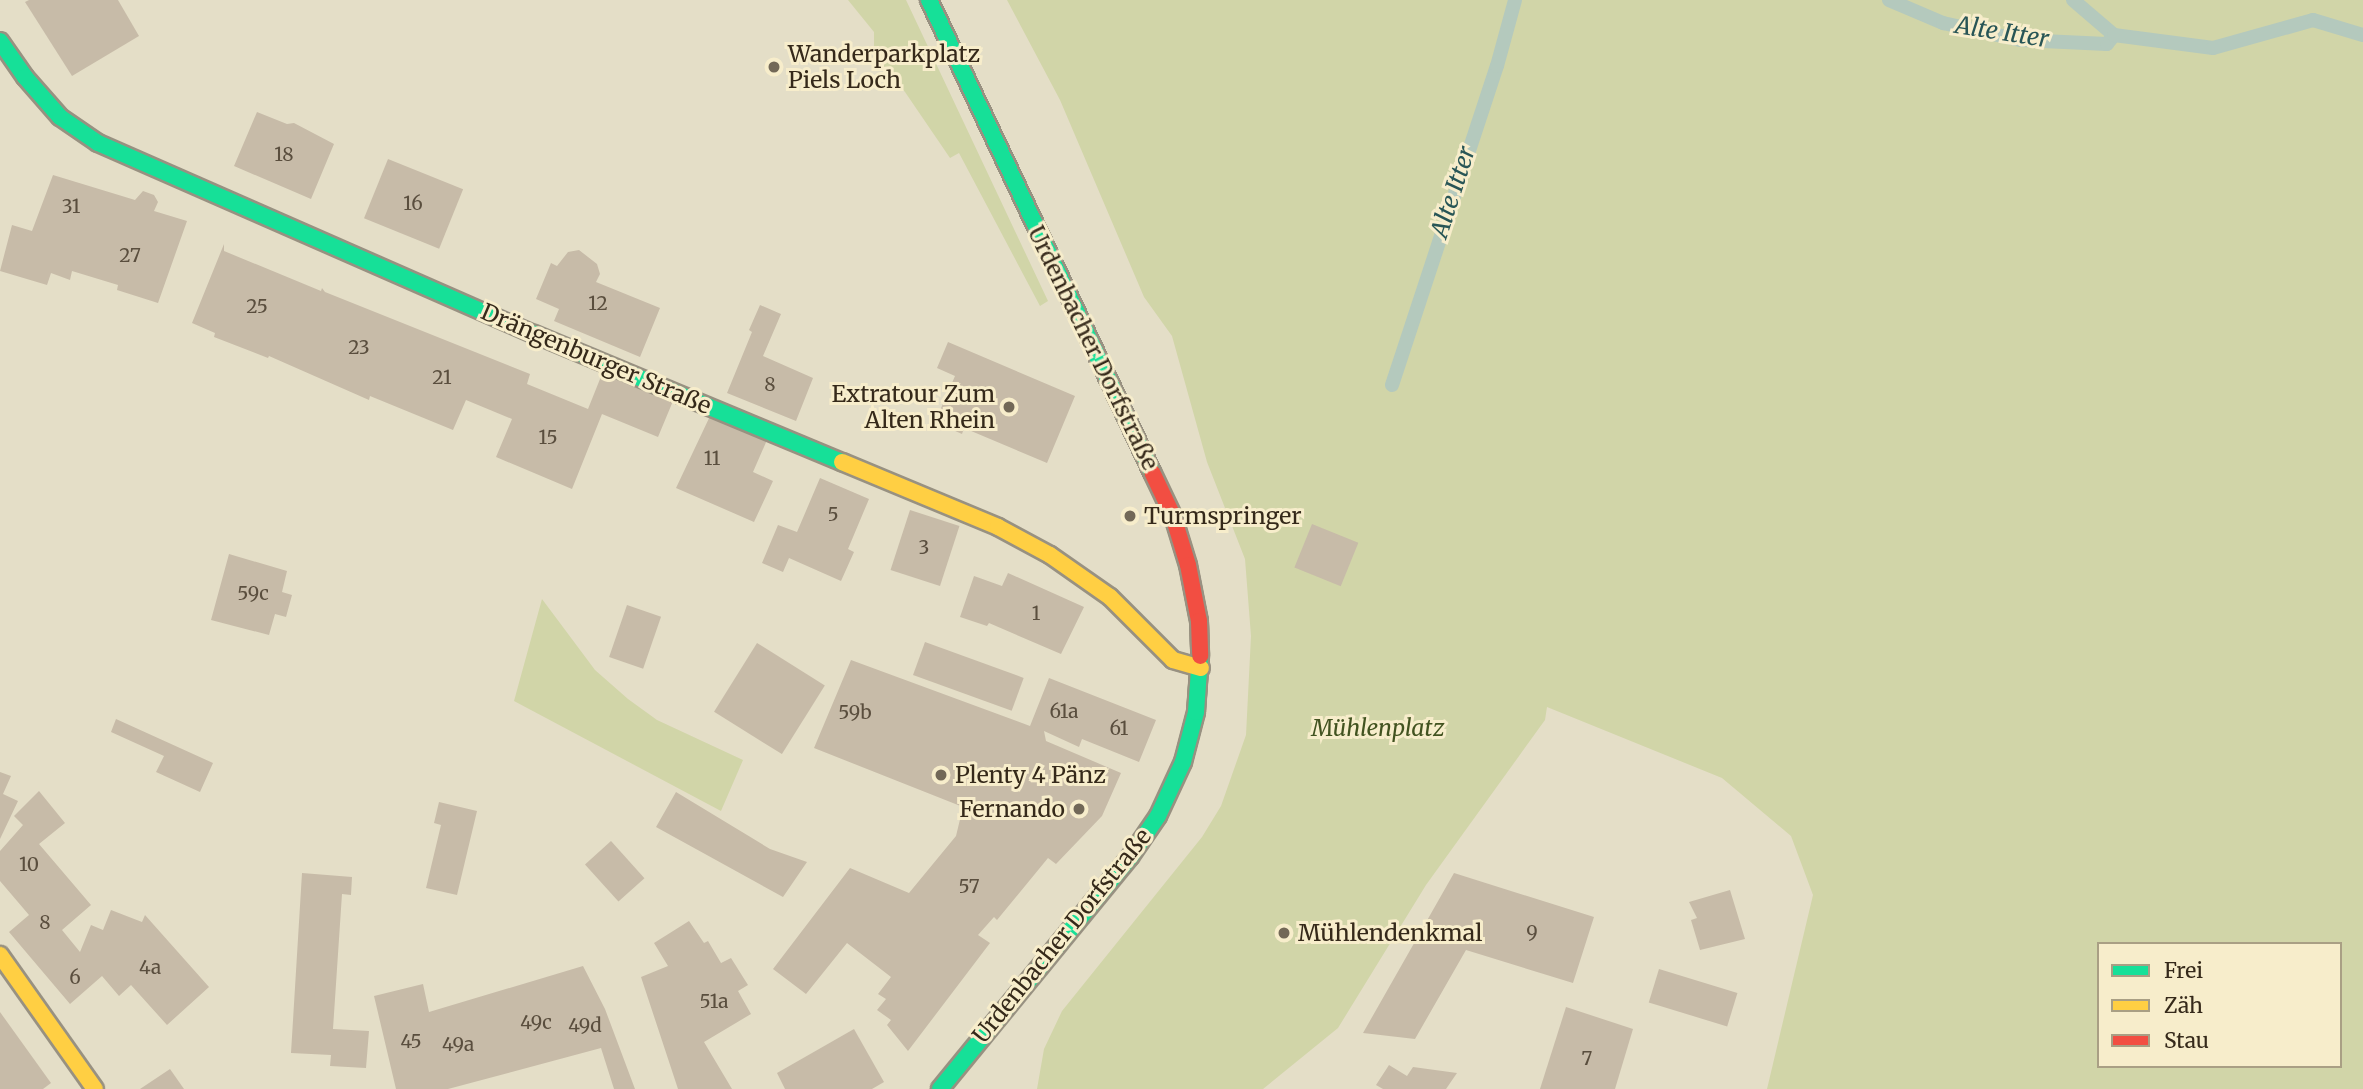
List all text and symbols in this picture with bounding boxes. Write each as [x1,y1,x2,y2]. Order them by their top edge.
water label: Alte Itter [1953,10,2051,54]
place label: Wanderparkplatz Piels Loch [788,40,980,94]
marker: Wanderparkplatz Piels Loch [766,59,782,75]
water label: Alte Itter [1425,143,1481,241]
house number: 18 [274,144,294,166]
house number: 16 [403,193,423,215]
house number: 31 [62,196,80,218]
street label: Urdenbacher Dorfstraße [1022,222,1164,474]
house number: 27 [119,245,141,267]
house number: 12 [588,293,608,315]
house number: 25 [246,296,268,318]
street label: Drängenburger Straße [477,298,715,420]
house number: 23 [348,337,370,359]
house number: 21 [432,367,452,389]
house number: 8 [764,374,776,396]
place label: Extratour Zum Alten Rhein [832,380,995,434]
marker: Extratour Zum Alten Rhein [1001,399,1017,415]
house number: 15 [538,427,558,449]
house number: 11 [704,448,720,470]
place label: Turmspringer [1144,502,1301,530]
house number: 5 [827,504,839,526]
marker: Turmspringer [1122,508,1138,524]
house number: 3 [919,537,929,559]
house number: 59c [237,583,269,605]
house number: 1 [1032,603,1040,625]
house number: 61a [1050,701,1078,723]
house number: 59b [838,702,872,724]
park label: Mühlenplatz [1312,714,1444,742]
house number: 61 [1110,718,1128,740]
place label: Plenty 4 Pänz [955,761,1106,789]
marker: Plenty 4 Pänz [933,767,949,783]
place label: Fernando [959,795,1065,823]
marker: Fernando [1071,801,1087,817]
street label: Urdenbacher Dorfstraße [967,823,1157,1049]
house number: 10 [19,854,39,876]
house number: 57 [958,876,980,898]
house number: 8 [39,912,51,934]
place label: Mühlendenkmal [1298,919,1482,947]
house number: 9 [1526,922,1538,944]
marker: Mühlendenkmal [1276,925,1292,941]
legend [2097,942,2342,1068]
house number: 4a [139,957,161,979]
text: Frei [2164,957,2203,984]
house number: 6 [69,967,81,989]
house number: 51a [700,991,728,1013]
text: Zäh [2164,992,2203,1019]
house number: 49c [520,1012,552,1034]
house number: 49d [568,1015,602,1037]
text: Stau [2164,1027,2209,1054]
house number: 45 [400,1031,422,1053]
house number: 49a [442,1034,474,1056]
house number: 7 [1582,1048,1592,1070]

